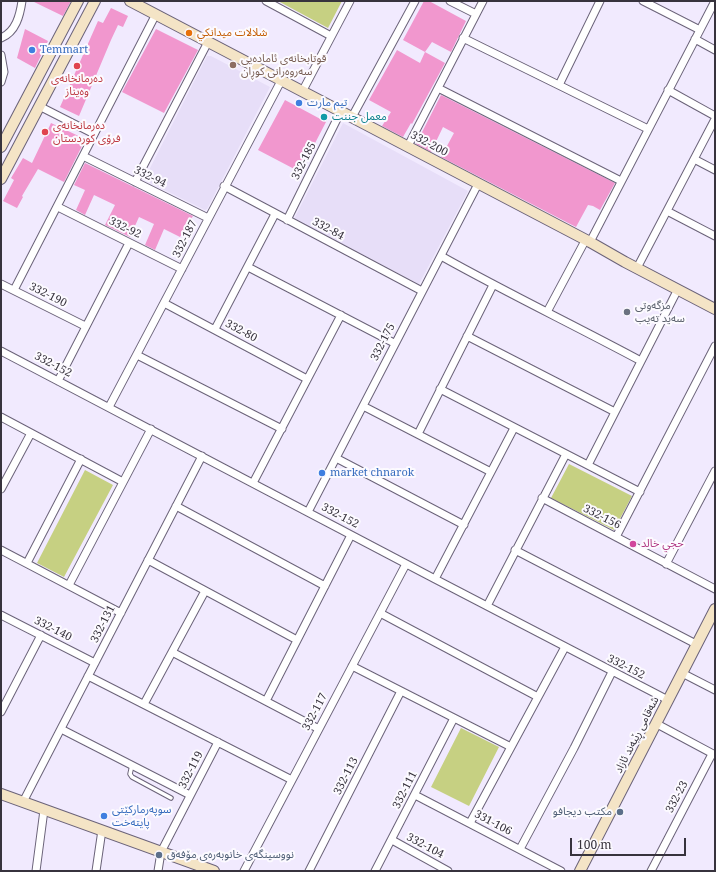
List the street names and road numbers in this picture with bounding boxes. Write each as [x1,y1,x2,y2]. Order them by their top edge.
street label: 332-200 [408,129,450,159]
street label: 332-185 [289,140,319,182]
street label: 332-94 [132,164,168,190]
street label: 332-92 [107,215,143,241]
street label: 332-84 [310,215,346,243]
street label: 332-187 [170,218,200,260]
street label: 332-190 [27,280,69,310]
street label: 332-80 [223,317,259,345]
street label: 332-175 [368,321,398,363]
street label: 332-152 [32,350,74,380]
street label: 332-152 [319,501,361,531]
street label: 332-156 [581,502,623,532]
street label: 332-131 [88,603,118,645]
street label: 332-140 [32,614,74,644]
street label: 332-152 [605,652,647,682]
street label: 332-117 [300,691,330,733]
street label: شەقامی ڕێبەند ئازاد [612,694,662,776]
street label: 332-119 [176,749,206,791]
street label: 332-113 [331,755,361,797]
street label: 332-111 [390,769,420,811]
street label: 332-23 [663,779,691,815]
street label: 331-106 [472,808,514,838]
street label: 332-104 [404,831,446,861]

